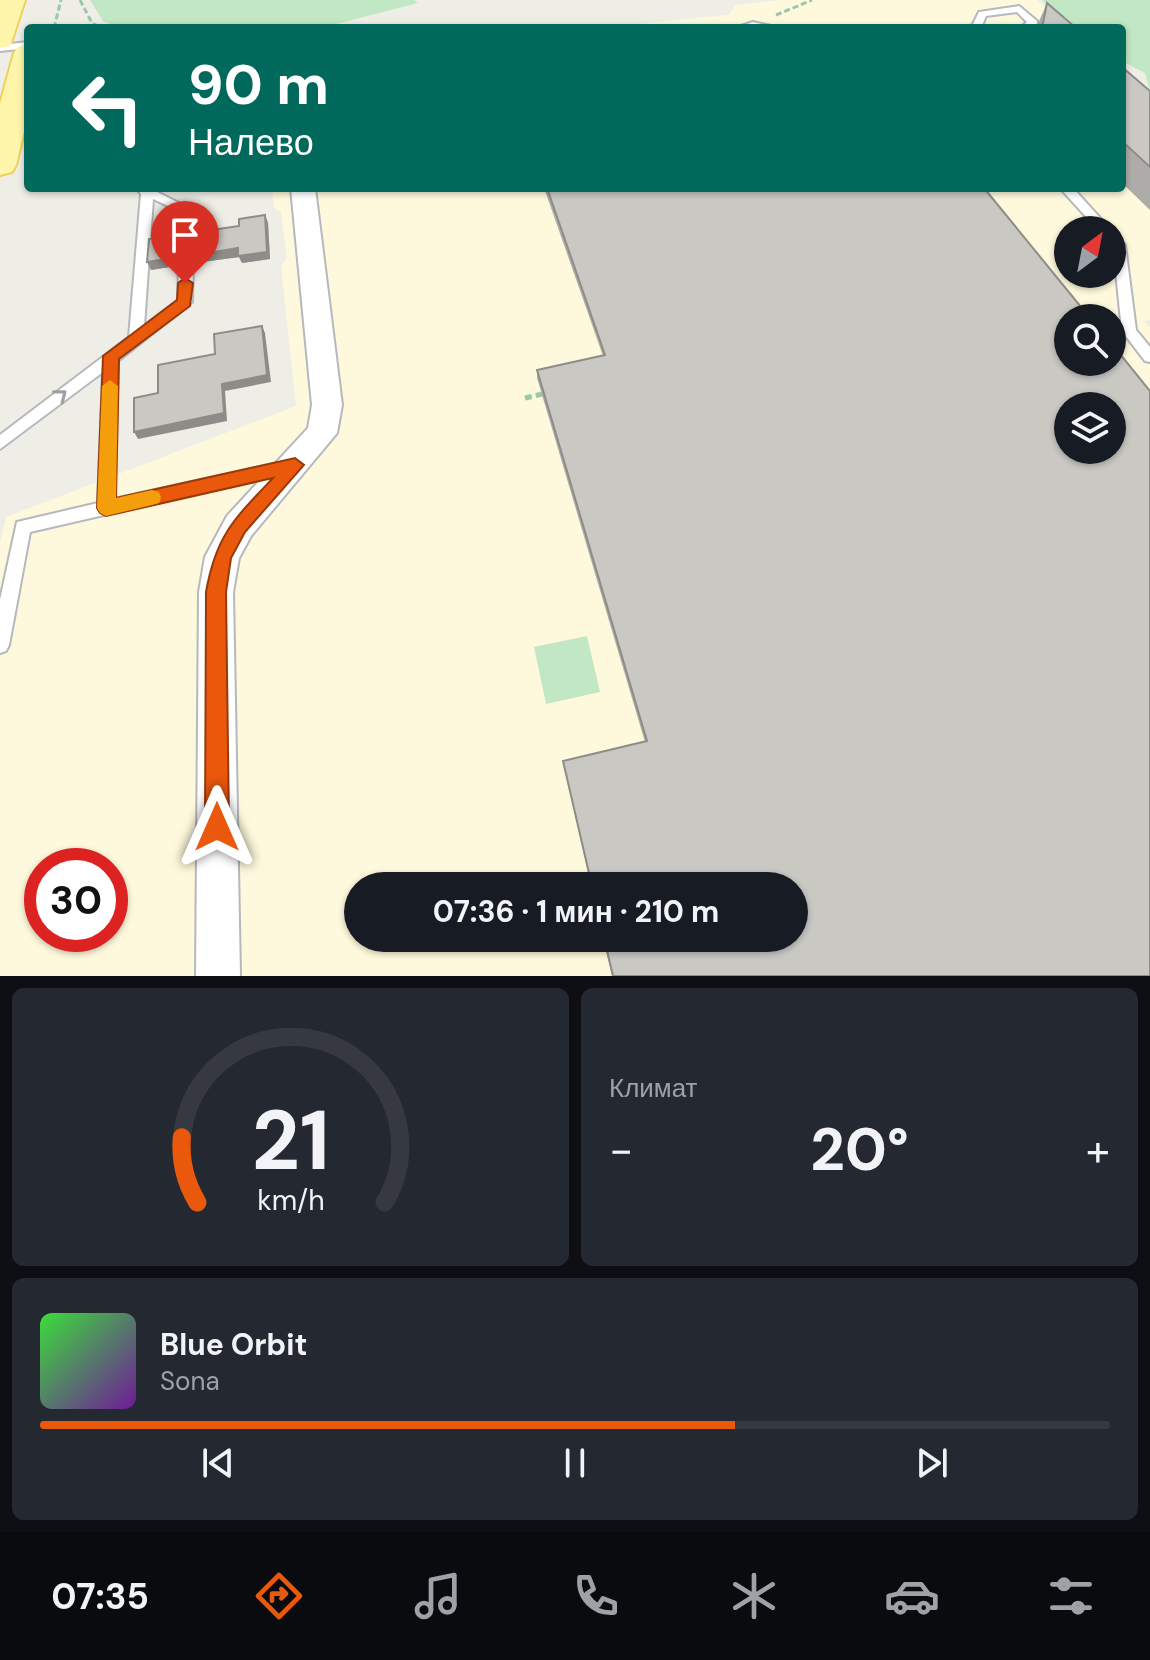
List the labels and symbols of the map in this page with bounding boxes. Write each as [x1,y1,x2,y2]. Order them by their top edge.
pin [151,201,219,283]
north arrow [1054,216,1126,288]
one-way arrow [52,390,66,405]
position arrow [175,785,259,869]
speed limit sign: 30 [24,848,128,952]

